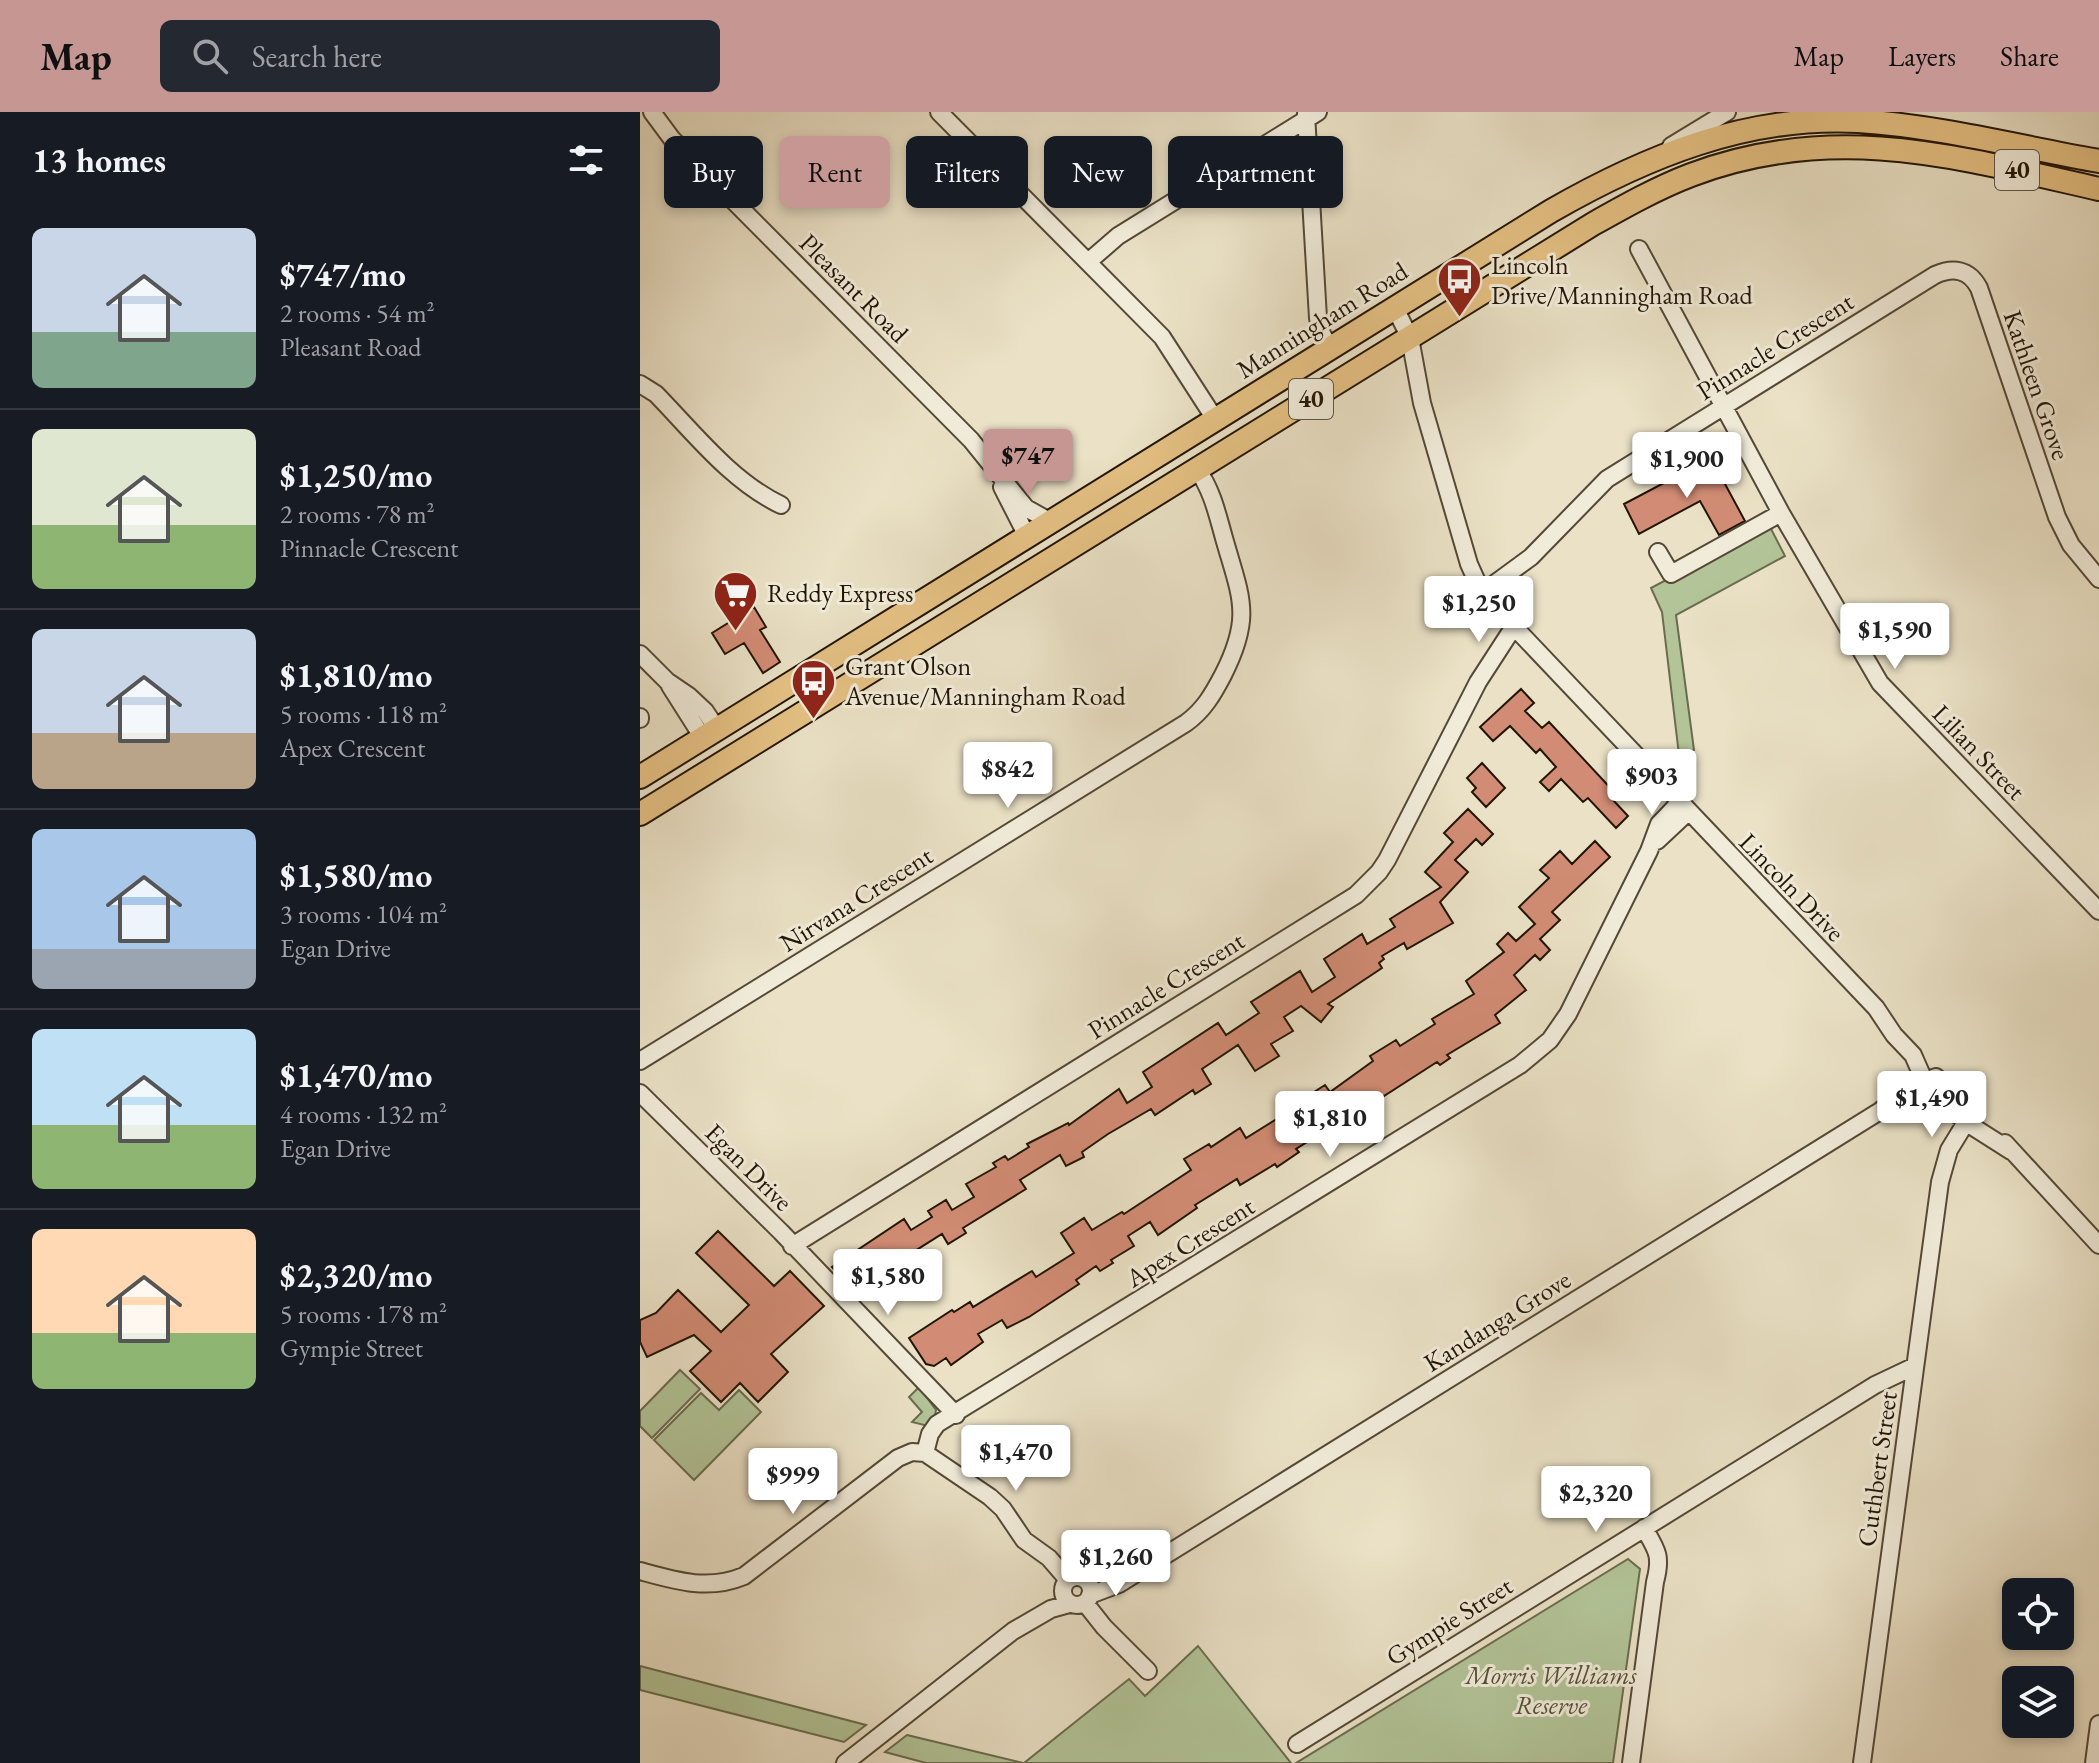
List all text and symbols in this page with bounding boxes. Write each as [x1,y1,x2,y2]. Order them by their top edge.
search box [160,20,720,92]
text: Map [40,32,112,81]
icon: search [188,34,232,78]
text: Search here [252,37,382,76]
text: Map [1794,38,1844,74]
text: Layers [1888,38,1956,74]
text: Share [2000,38,2059,74]
chip: Buy [664,136,763,208]
chip: Rent [779,136,890,208]
chip: Filters [906,136,1028,208]
chip: New [1044,136,1152,208]
chip: Apartment [1168,136,1343,208]
text: 13 homes [32,138,166,182]
icon: filters [564,138,608,182]
road number: 40 [1995,150,2039,190]
street label: Pleasant Road [792,226,917,351]
place label: Lincoln Drive/Manningham Road [1491,248,1754,312]
text: $747/mo [280,252,406,296]
street label: Manningham Road [1230,253,1415,386]
bus stop icon: Lincoln Drive/Manningham Road [1436,256,1484,319]
icon: home [96,260,192,356]
street label: Pinnacle Crescent [1690,284,1860,408]
text: 2 rooms · 54 m² [280,296,435,330]
street label: Kathleen Grove [1996,306,2078,464]
text: Pleasant Road [280,330,421,364]
road number: 40 [1289,379,1333,419]
pin: $747 [981,429,1075,497]
pin: $1,900 [1622,432,1752,500]
text: $747 [1001,438,1055,472]
text: $1,900 [1650,441,1724,475]
text: $1,250/mo [280,453,432,497]
icon: home [96,461,192,557]
text: 2 rooms · 78 m² [280,497,435,531]
text: Pinnacle Crescent [280,531,459,565]
supermarket icon: Reddy Express [712,569,760,632]
place label: Reddy Express [767,576,913,610]
pin: $1,250 [1414,576,1544,644]
text: $1,250 [1442,585,1516,619]
pin: $1,590 [1830,603,1960,671]
text: $1,590 [1858,612,1932,646]
place label: Grant Olson Avenue/Manningham Road [844,649,1127,713]
text: $1,810/mo [280,653,432,697]
bus stop icon: Grant Olson Avenue/Manningham Road [790,657,838,720]
icon: home [96,661,192,757]
text: 5 rooms · 118 m² [280,697,447,731]
street label: Lilian Street [1925,697,2033,807]
text: Apex Crescent [280,731,425,765]
pin: $842 [961,742,1055,810]
pin: $903 [1605,749,1699,817]
text: $842 [981,751,1035,785]
text: $903 [1625,758,1679,792]
street label: Lincoln Drive [1732,825,1852,949]
street label: Nirvana Crescent [773,838,939,960]
text: $1,580/mo [280,853,432,897]
icon: home [96,861,192,957]
text: 3 rooms · 104 m² [280,897,447,931]
street label: Pinnacle Crescent [1081,923,1251,1047]
text: Egan Drive [280,931,391,965]
text: $1,470/mo [280,1053,432,1097]
icon: home [96,1061,192,1157]
pin: $1,490 [1867,1071,1997,1139]
text: $1,490 [1895,1080,1969,1114]
pin: $1,810 [1265,1091,1395,1159]
text: 4 rooms · 132 m² [280,1097,447,1131]
text: $1,810 [1293,1100,1367,1134]
street label: Egan Drive [698,1116,800,1218]
text: Egan Drive [280,1131,391,1165]
street label: Apex Crescent [1118,1189,1261,1295]
pin: $1,580 [823,1249,953,1317]
text: $2,320/mo [280,1253,432,1297]
text: $1,580 [851,1258,925,1292]
icon: home [96,1261,192,1357]
street label: Kandanga Grove [1417,1262,1577,1380]
text: 5 rooms · 178 m² [280,1297,447,1331]
text: Gympie Street [280,1331,423,1365]
street label: Cuthbert Street [1849,1389,1905,1549]
pin: $1,470 [951,1425,1081,1493]
text: $1,470 [979,1434,1053,1468]
pin: $999 [746,1448,840,1516]
text: $999 [766,1457,820,1491]
pin: $2,320 [1531,1466,1661,1534]
text: $2,320 [1559,1475,1633,1509]
pin: $1,260 [1051,1530,1181,1598]
text: $1,260 [1079,1539,1153,1573]
street label: Gympie Street [1379,1569,1519,1673]
map controls [2002,1578,2074,1738]
button: locate [2002,1578,2074,1650]
park label: Morris Williams Reserve [1463,1658,1638,1722]
button: layers [2002,1666,2074,1738]

